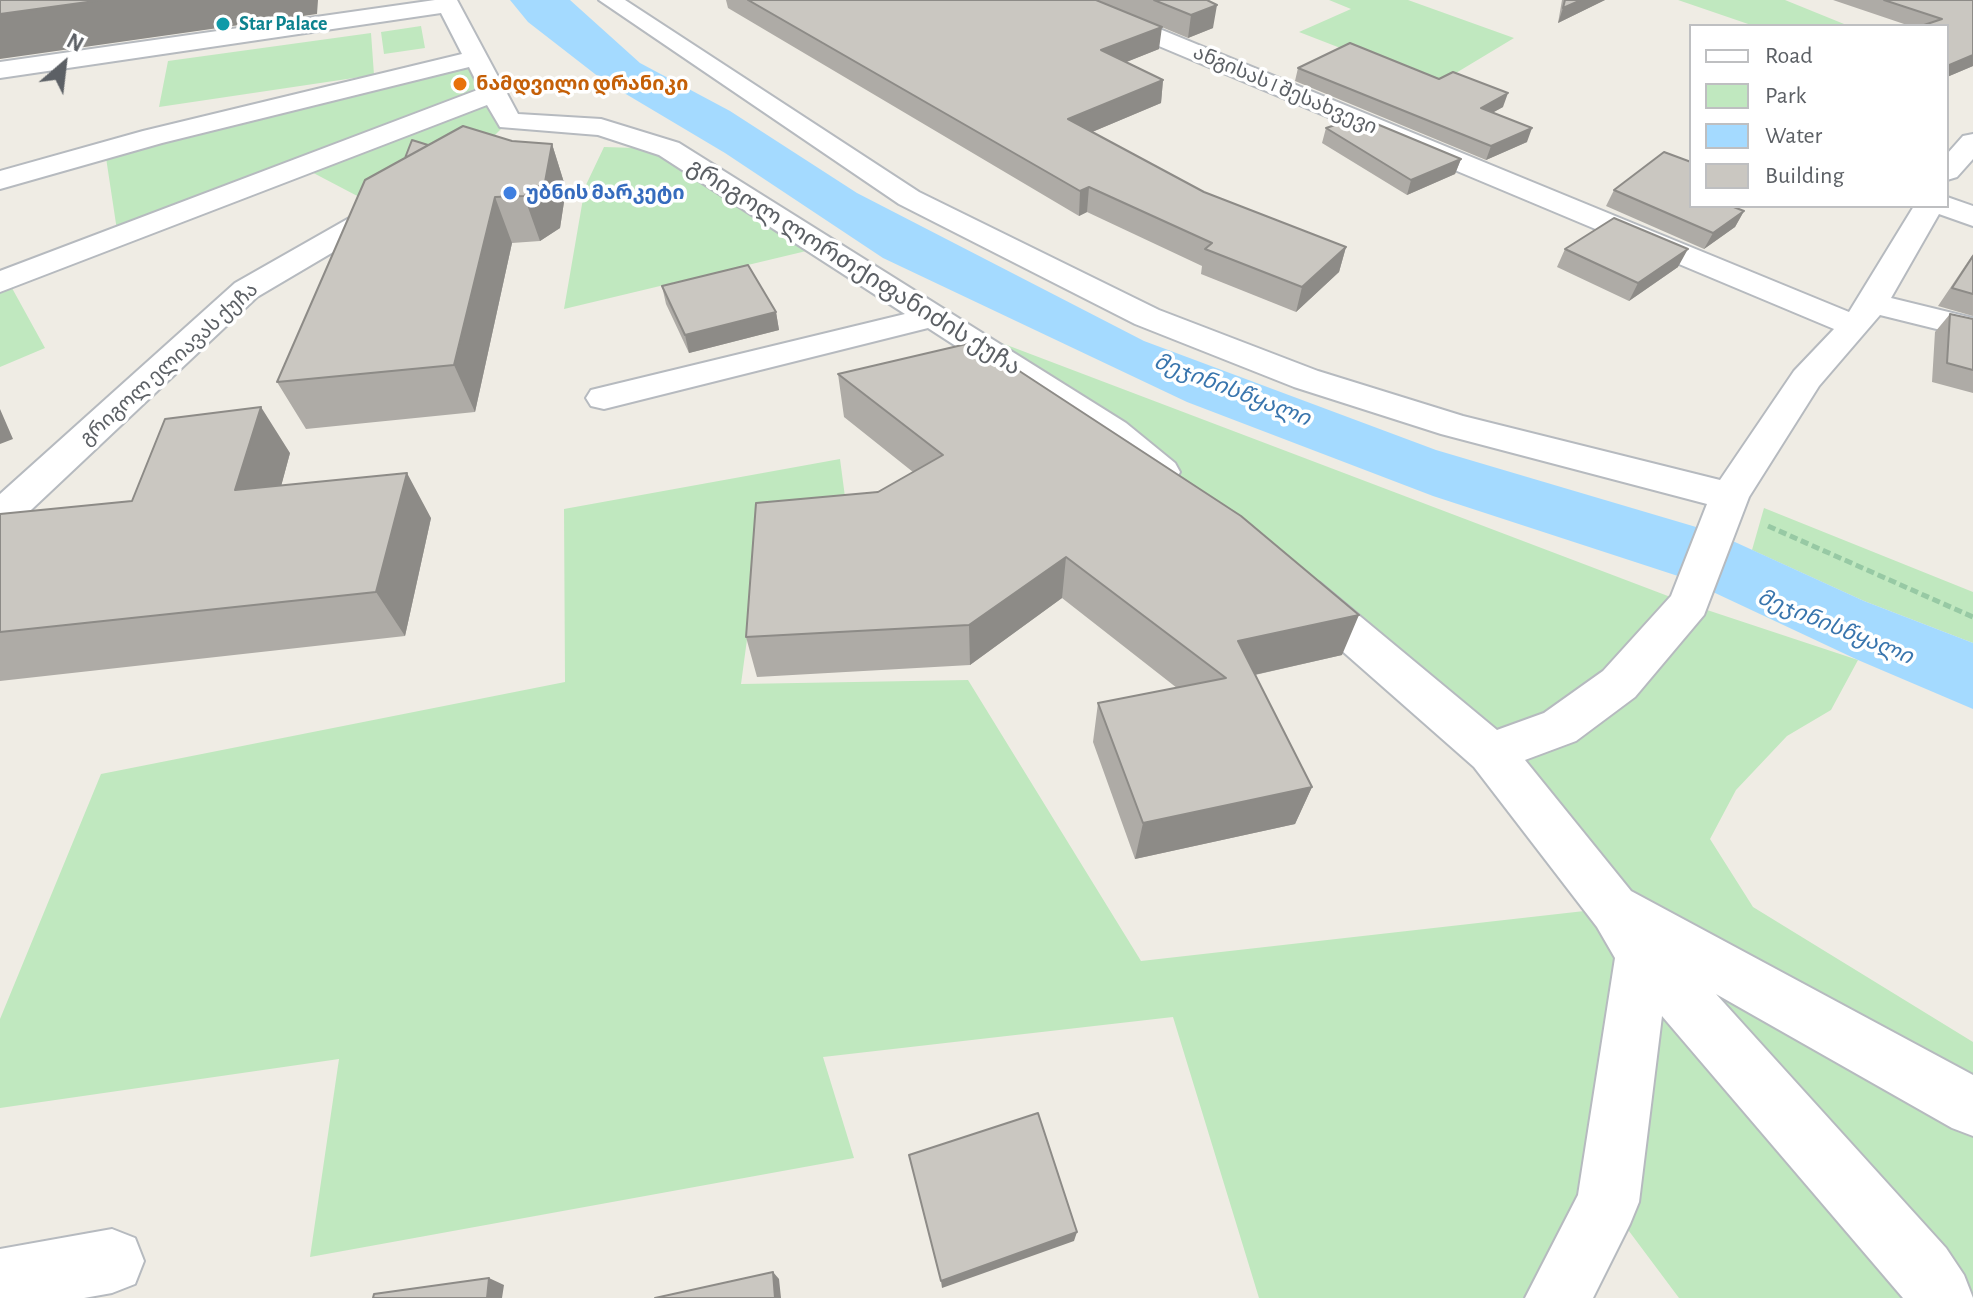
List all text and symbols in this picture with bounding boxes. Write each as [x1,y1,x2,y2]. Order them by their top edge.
place label: Star Palace [239,12,327,36]
marker: Star Palace [214,15,232,33]
north arrow [24,24,104,104]
legend [1689,24,1949,208]
text: N [63,30,87,56]
street label: ანგისას I შესახვევი [1189,40,1381,140]
text: Road [1765,44,1813,68]
place label: ნამდვილი დრანიკი [476,72,688,96]
marker: ნამდვილი დრანიკი [451,75,469,93]
text: Park [1765,84,1806,108]
text: Water [1765,124,1822,148]
street label: გრიგოლ ლორთქიფანიძის ქუჩა [682,152,1026,382]
text: Building [1765,164,1844,188]
place label: უბნის მარკეტი [526,181,684,205]
marker: უბნის მარკეტი [501,184,519,202]
street label: გრიგოლ ელიავას ქუჩა [75,278,263,450]
water label: მეჯინისწყალი [1150,348,1314,432]
water label: მეჯინისწყალი [1753,584,1917,670]

